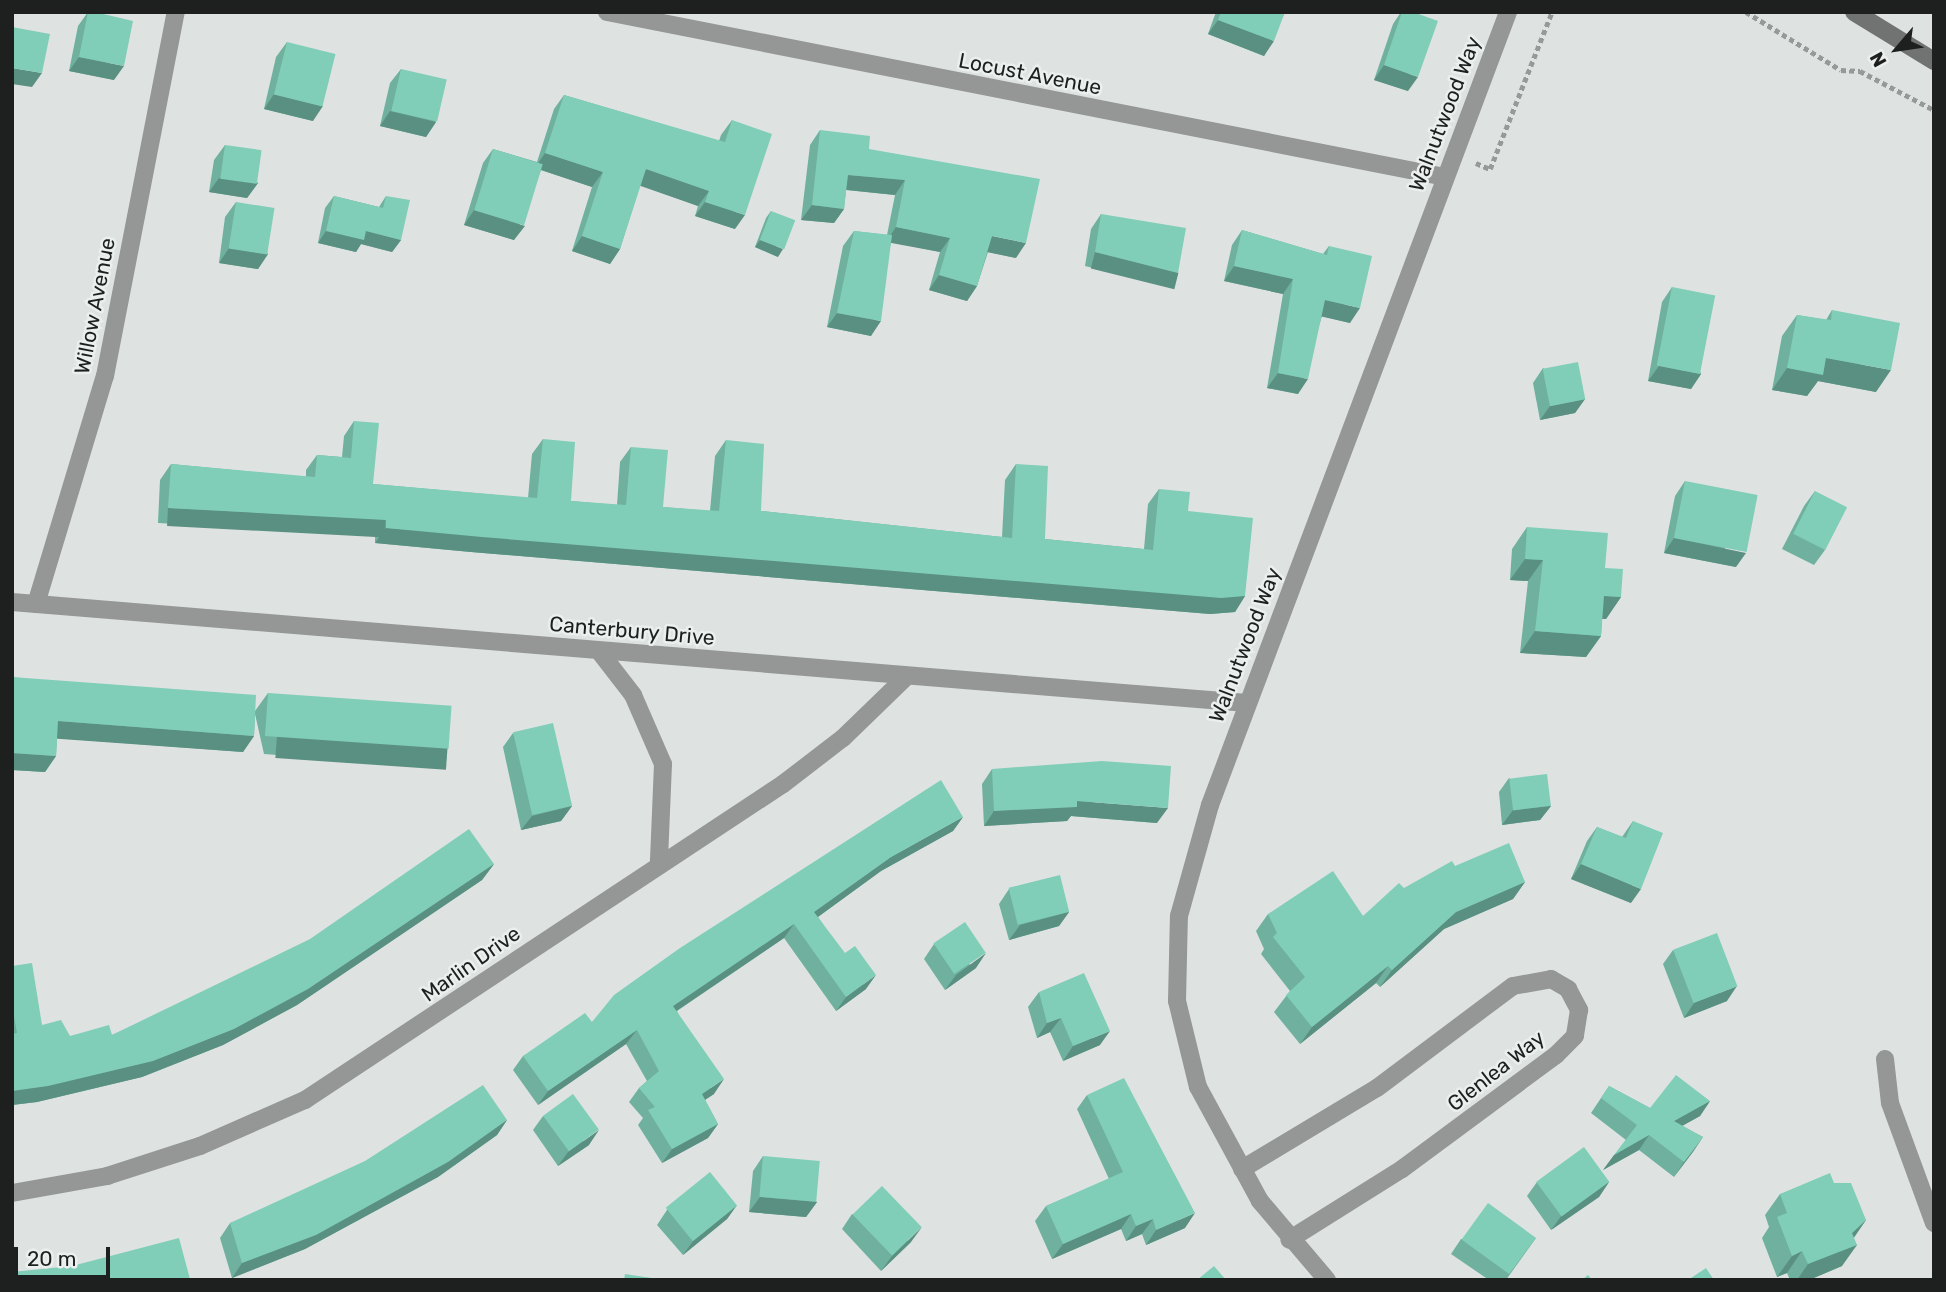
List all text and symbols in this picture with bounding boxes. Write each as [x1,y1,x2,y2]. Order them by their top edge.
north arrow [1862,14,1932,84]
street label: Walnutwood Way [1404,33,1486,195]
street label: Locust Avenue [956,48,1104,100]
text: N [1865,48,1892,71]
street label: Willow Avenue [69,235,121,377]
street label: Walnutwood Way [1204,564,1286,726]
street label: Canterbury Drive [548,611,716,651]
street label: Marlin Drive [417,921,525,1007]
street label: Glenlea Way [1442,1025,1550,1117]
scale bar [18,1232,114,1276]
text: 20 m [27,1246,76,1271]

